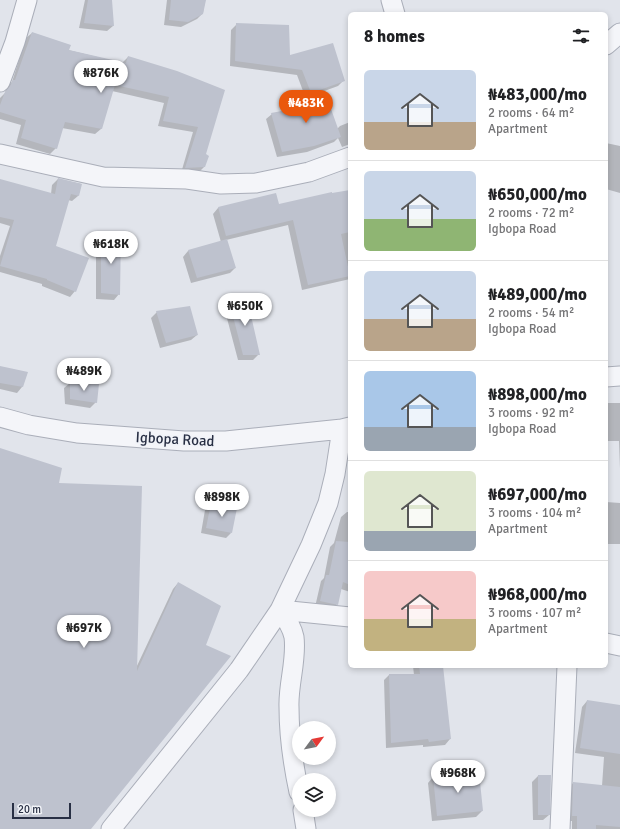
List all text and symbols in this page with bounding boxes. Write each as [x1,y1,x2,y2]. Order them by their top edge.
icon: filters [570,25,592,47]
text: 8 homes [364,26,425,47]
pin: ₦876K [73,60,129,94]
text: ₦876K [83,65,119,81]
text: ₦483,000/mo [488,84,587,105]
icon: home [396,86,444,134]
pin: ₦483K [278,90,334,124]
text: ₦483K [288,95,324,111]
text: 2 rooms · 64 m² [488,105,574,121]
text: Apartment [488,121,548,137]
text: ₦650,000/mo [488,184,587,205]
icon: home [396,187,444,235]
text: 2 rooms · 72 m² [488,205,574,221]
text: Igbopa Road [488,221,556,237]
pin: ₦618K [83,231,139,265]
text: ₦618K [93,236,129,252]
text: ₦489,000/mo [488,284,587,305]
icon: home [396,287,444,335]
pin: ₦650K [217,293,273,327]
text: ₦650K [227,298,263,314]
text: 2 rooms · 54 m² [488,305,574,321]
text: Igbopa Road [488,321,556,337]
pin: ₦489K [56,358,112,392]
text: ₦489K [66,363,102,379]
text: ₦898,000/mo [488,384,587,405]
icon: home [396,387,444,435]
text: 3 rooms · 92 m² [488,405,574,421]
text: Igbopa Road [488,421,556,437]
street label: Igbopa Road [135,428,215,450]
pin: ₦898K [194,484,250,518]
text: ₦697,000/mo [488,484,587,505]
icon: home [396,487,444,535]
text: ₦898K [204,489,240,505]
text: 3 rooms · 104 m² [488,505,581,521]
text: Apartment [488,521,548,537]
text: ₦968,000/mo [488,584,587,605]
icon: home [396,587,444,635]
text: 3 rooms · 107 m² [488,605,581,621]
pin: ₦697K [56,615,112,649]
text: ₦697K [66,620,102,636]
text: Apartment [488,621,548,637]
north arrow [292,721,336,765]
map controls [292,721,336,817]
pin: ₦968K [430,760,486,794]
text: ₦968K [440,765,476,781]
button: layers [292,773,336,817]
scale bar [12,801,71,820]
text: 20 m [18,803,41,816]

